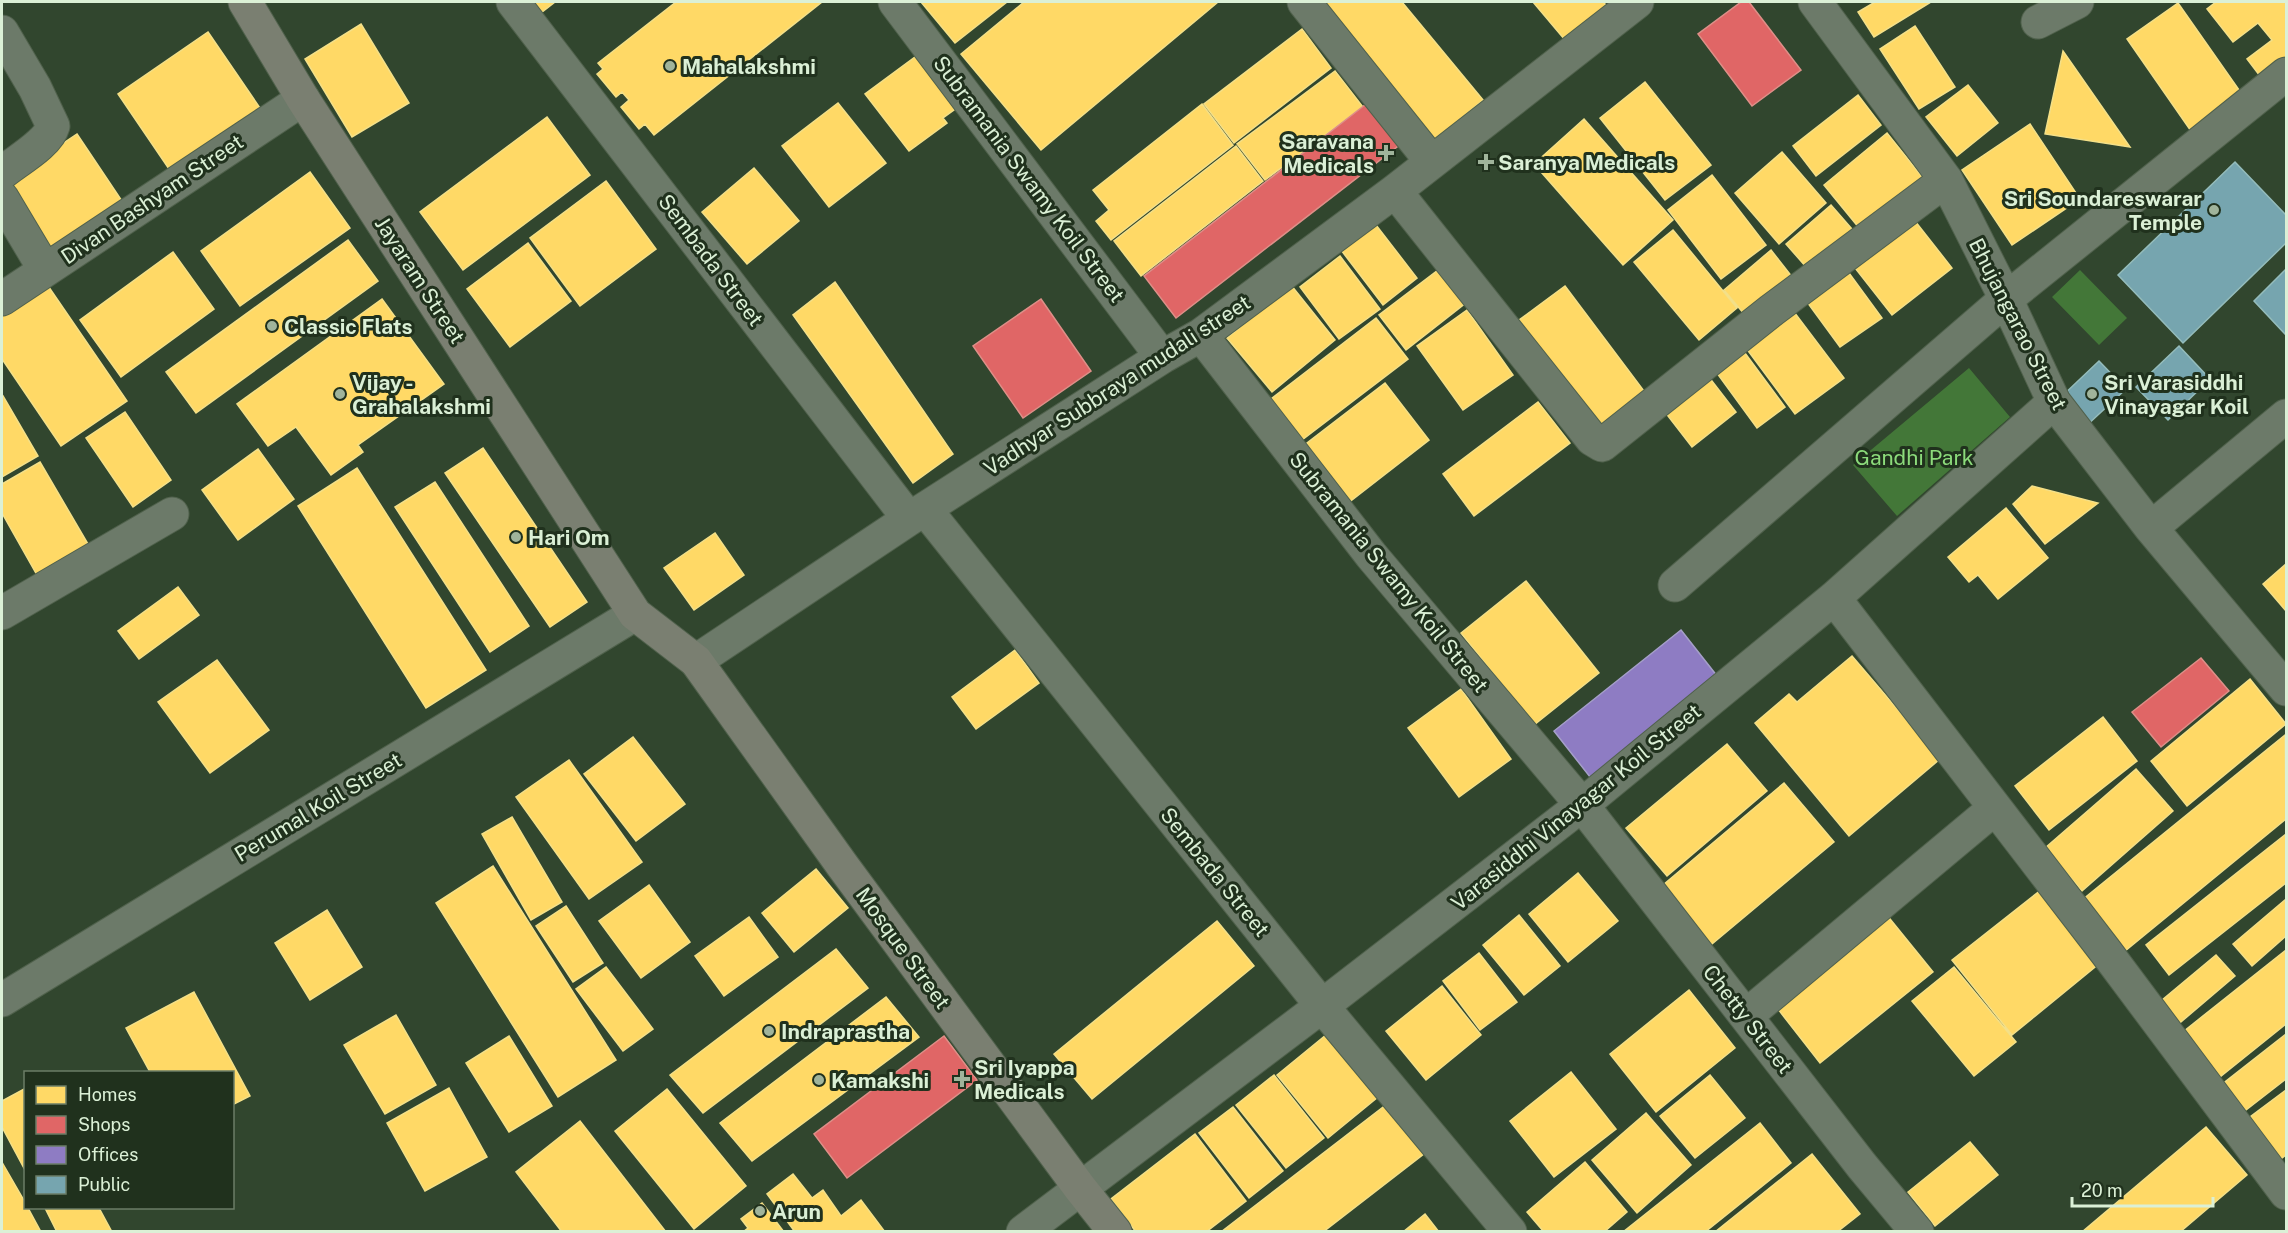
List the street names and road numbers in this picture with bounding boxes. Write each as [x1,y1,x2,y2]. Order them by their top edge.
street label: Subramania Swamy Koil Street [928,51,1130,307]
street label: Divan Bashyam Street [56,129,248,269]
street label: Sembada Street [653,189,769,331]
street label: Jayaram Street [370,212,470,348]
street label: Bhujangarao Street [1964,234,2072,414]
street label: Vadhyar Subbraya mudali street [979,289,1255,481]
street label: Subramania Swamy Koil Street [1284,447,1494,697]
street label: Varasiddhi Vinayagar Koil Street [1446,699,1706,915]
street label: Perumal Koil Street [230,747,406,867]
street label: Sembada Street [1155,802,1275,942]
street label: Mosque Street [851,882,955,1014]
street label: Chetty Street [1698,960,1798,1078]

